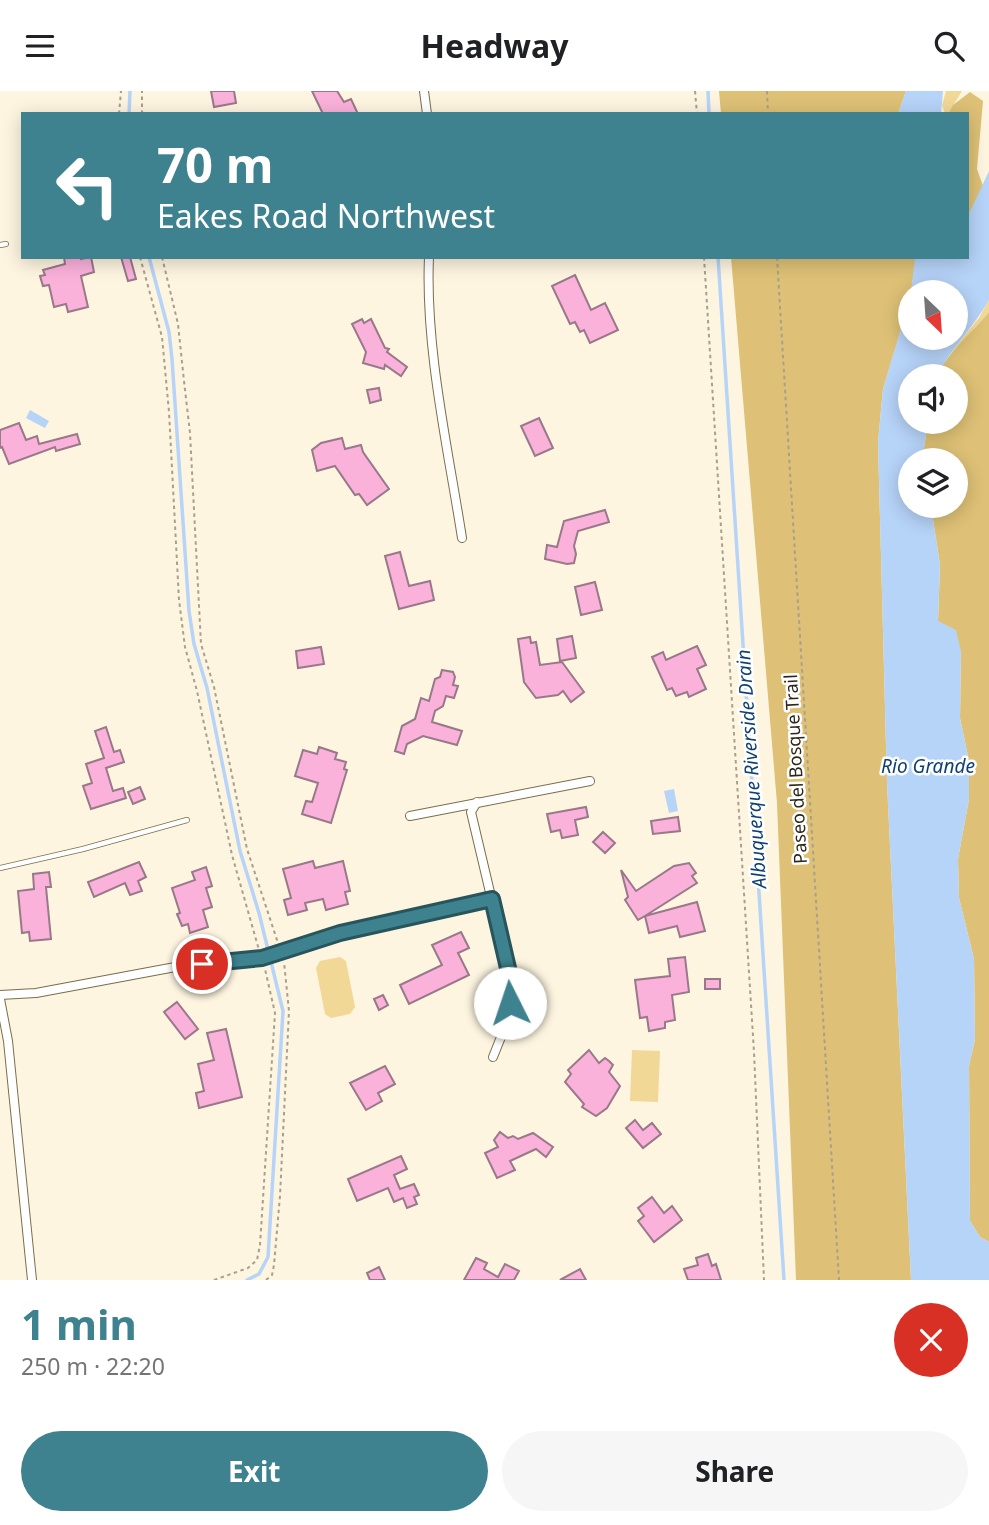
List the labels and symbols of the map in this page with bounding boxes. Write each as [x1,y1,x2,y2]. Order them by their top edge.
north arrow [898,280,968,350]
water label: Albuquerque Riverside Drain [730,649,772,891]
street label: Paseo del Bosque Trail [778,674,812,864]
water label: Rio Grande [881,753,975,779]
pin [172,934,232,994]
position arrow [473,966,547,1040]

